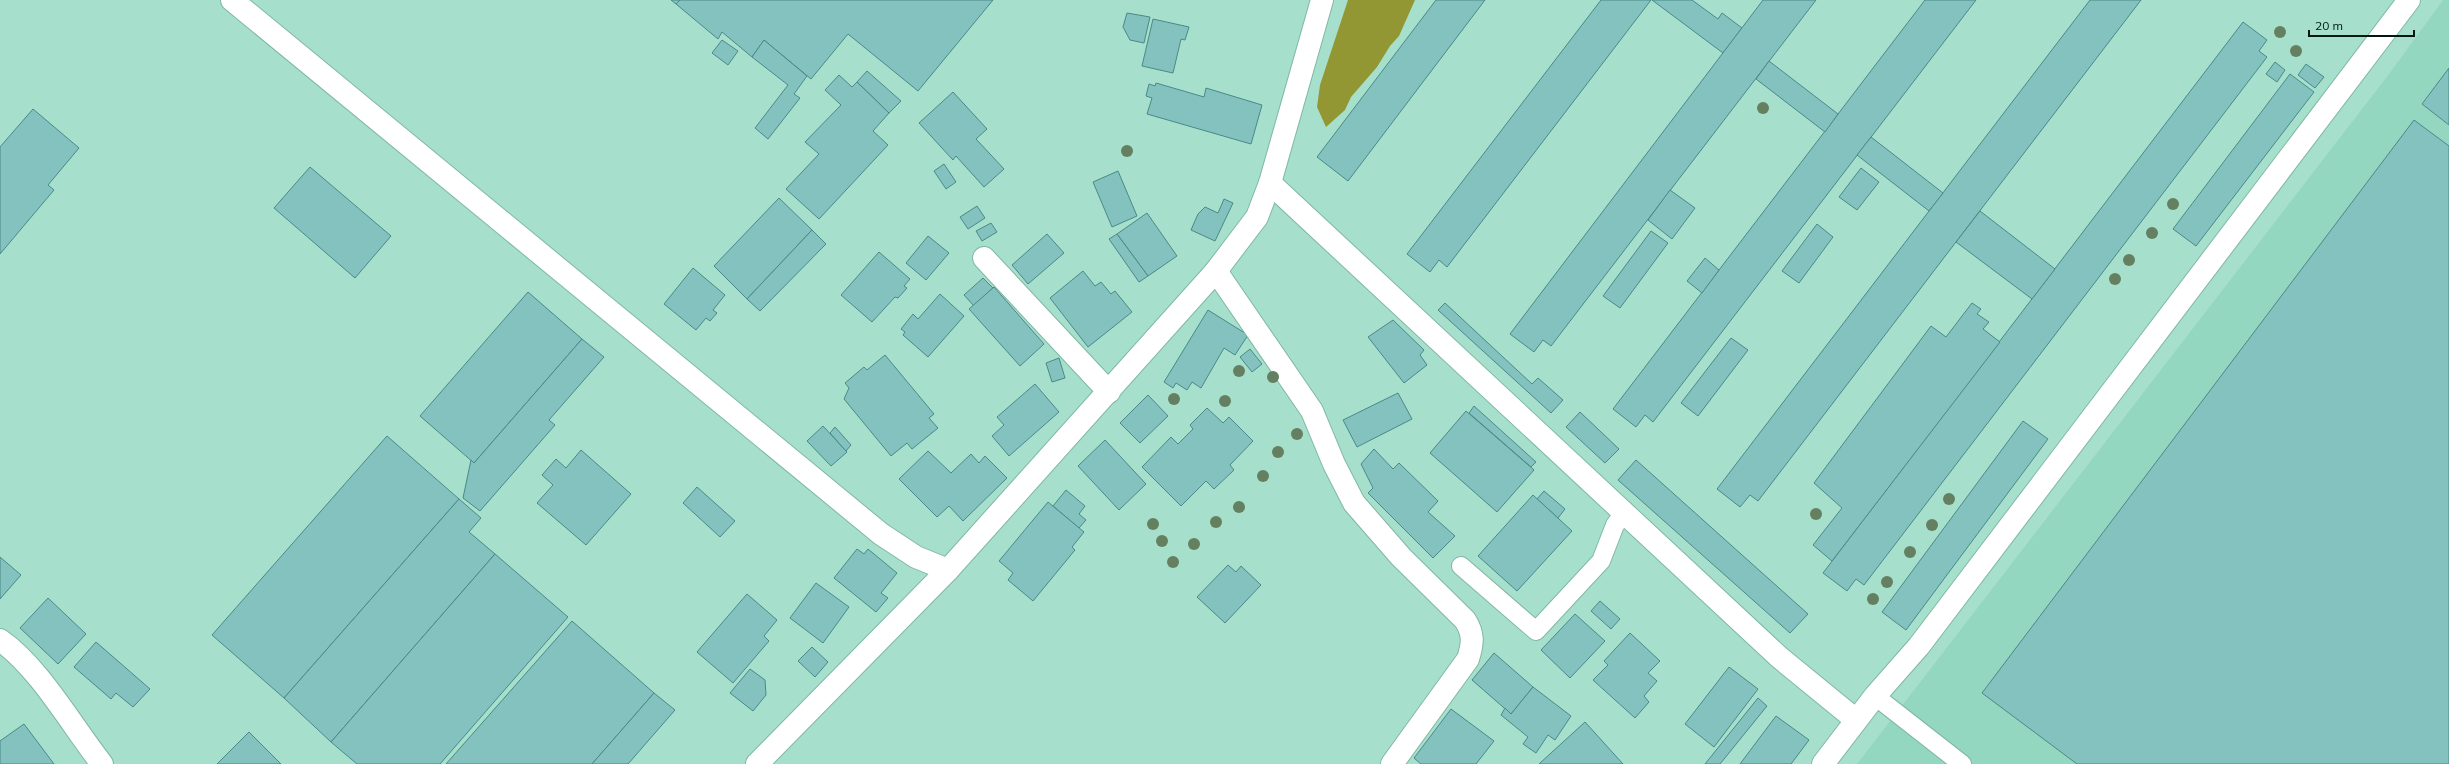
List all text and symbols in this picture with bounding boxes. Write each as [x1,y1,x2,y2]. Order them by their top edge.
scale bar [2309,12,2414,38]
text: 20 m [2315,18,2343,33]

